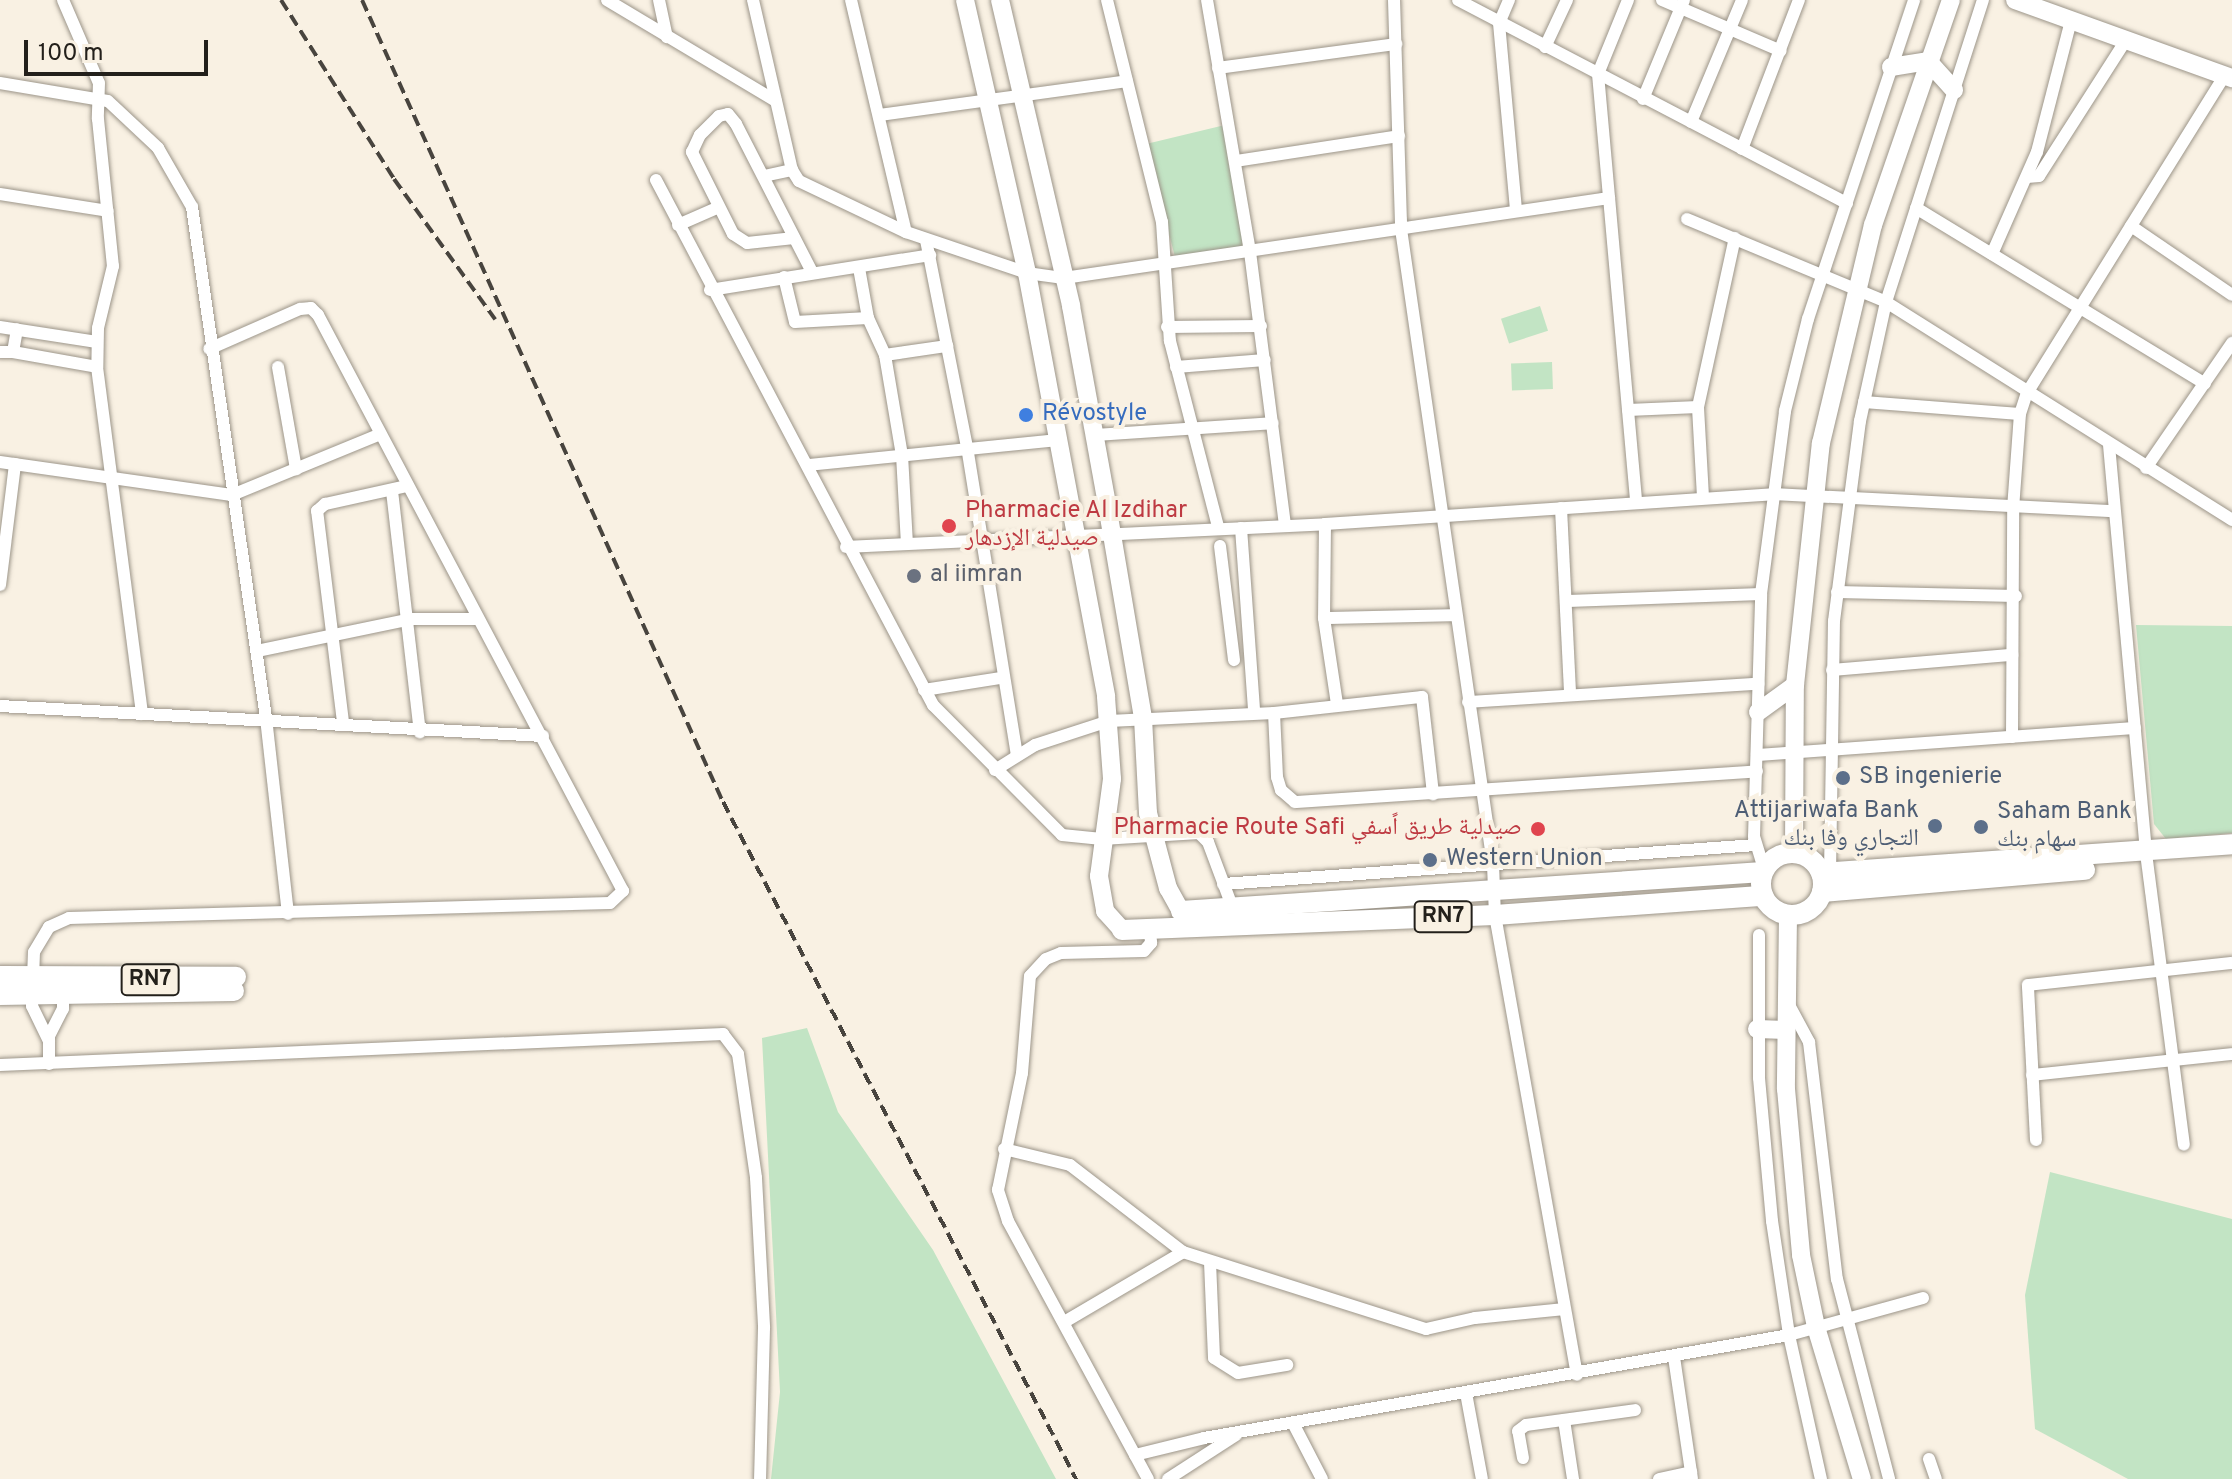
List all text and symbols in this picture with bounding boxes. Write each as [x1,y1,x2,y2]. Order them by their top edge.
scale bar [28,24,212,74]
text: 100 m [38,39,104,69]
place label: Révostyle [1042,401,1147,429]
marker: Révostyle [1017,406,1035,424]
place label: Pharmacie Al Izdihar صيدلية الإزدهار [965,498,1188,554]
marker: Pharmacie Al Izdihar صيدلية الإزدهار [940,517,958,535]
place label: al iimran [930,562,1023,590]
marker: al iimran [905,567,923,585]
place label: SB ingenierie [1859,764,2002,792]
marker: SB ingenierie [1834,769,1852,787]
place label: Attijariwafa Bank التجاري وفا بنك [1734,798,1919,854]
place label: Saham Bank سهام بنك [1997,799,2132,855]
place label: Pharmacie Route Safi صيدلية طريق اًسفي [1113,815,1522,843]
marker: Attijariwafa Bank التجاري وفا بنك [1926,817,1944,835]
marker: Saham Bank سهام بنك [1972,818,1990,836]
marker: Pharmacie Route Safi صيدلية طريق اًسفي [1529,820,1547,838]
place label: Western Union [1446,846,1603,874]
marker: Western Union [1421,851,1439,869]
road number: RN7 [1413,899,1473,935]
road number: RN7 [120,962,180,998]

